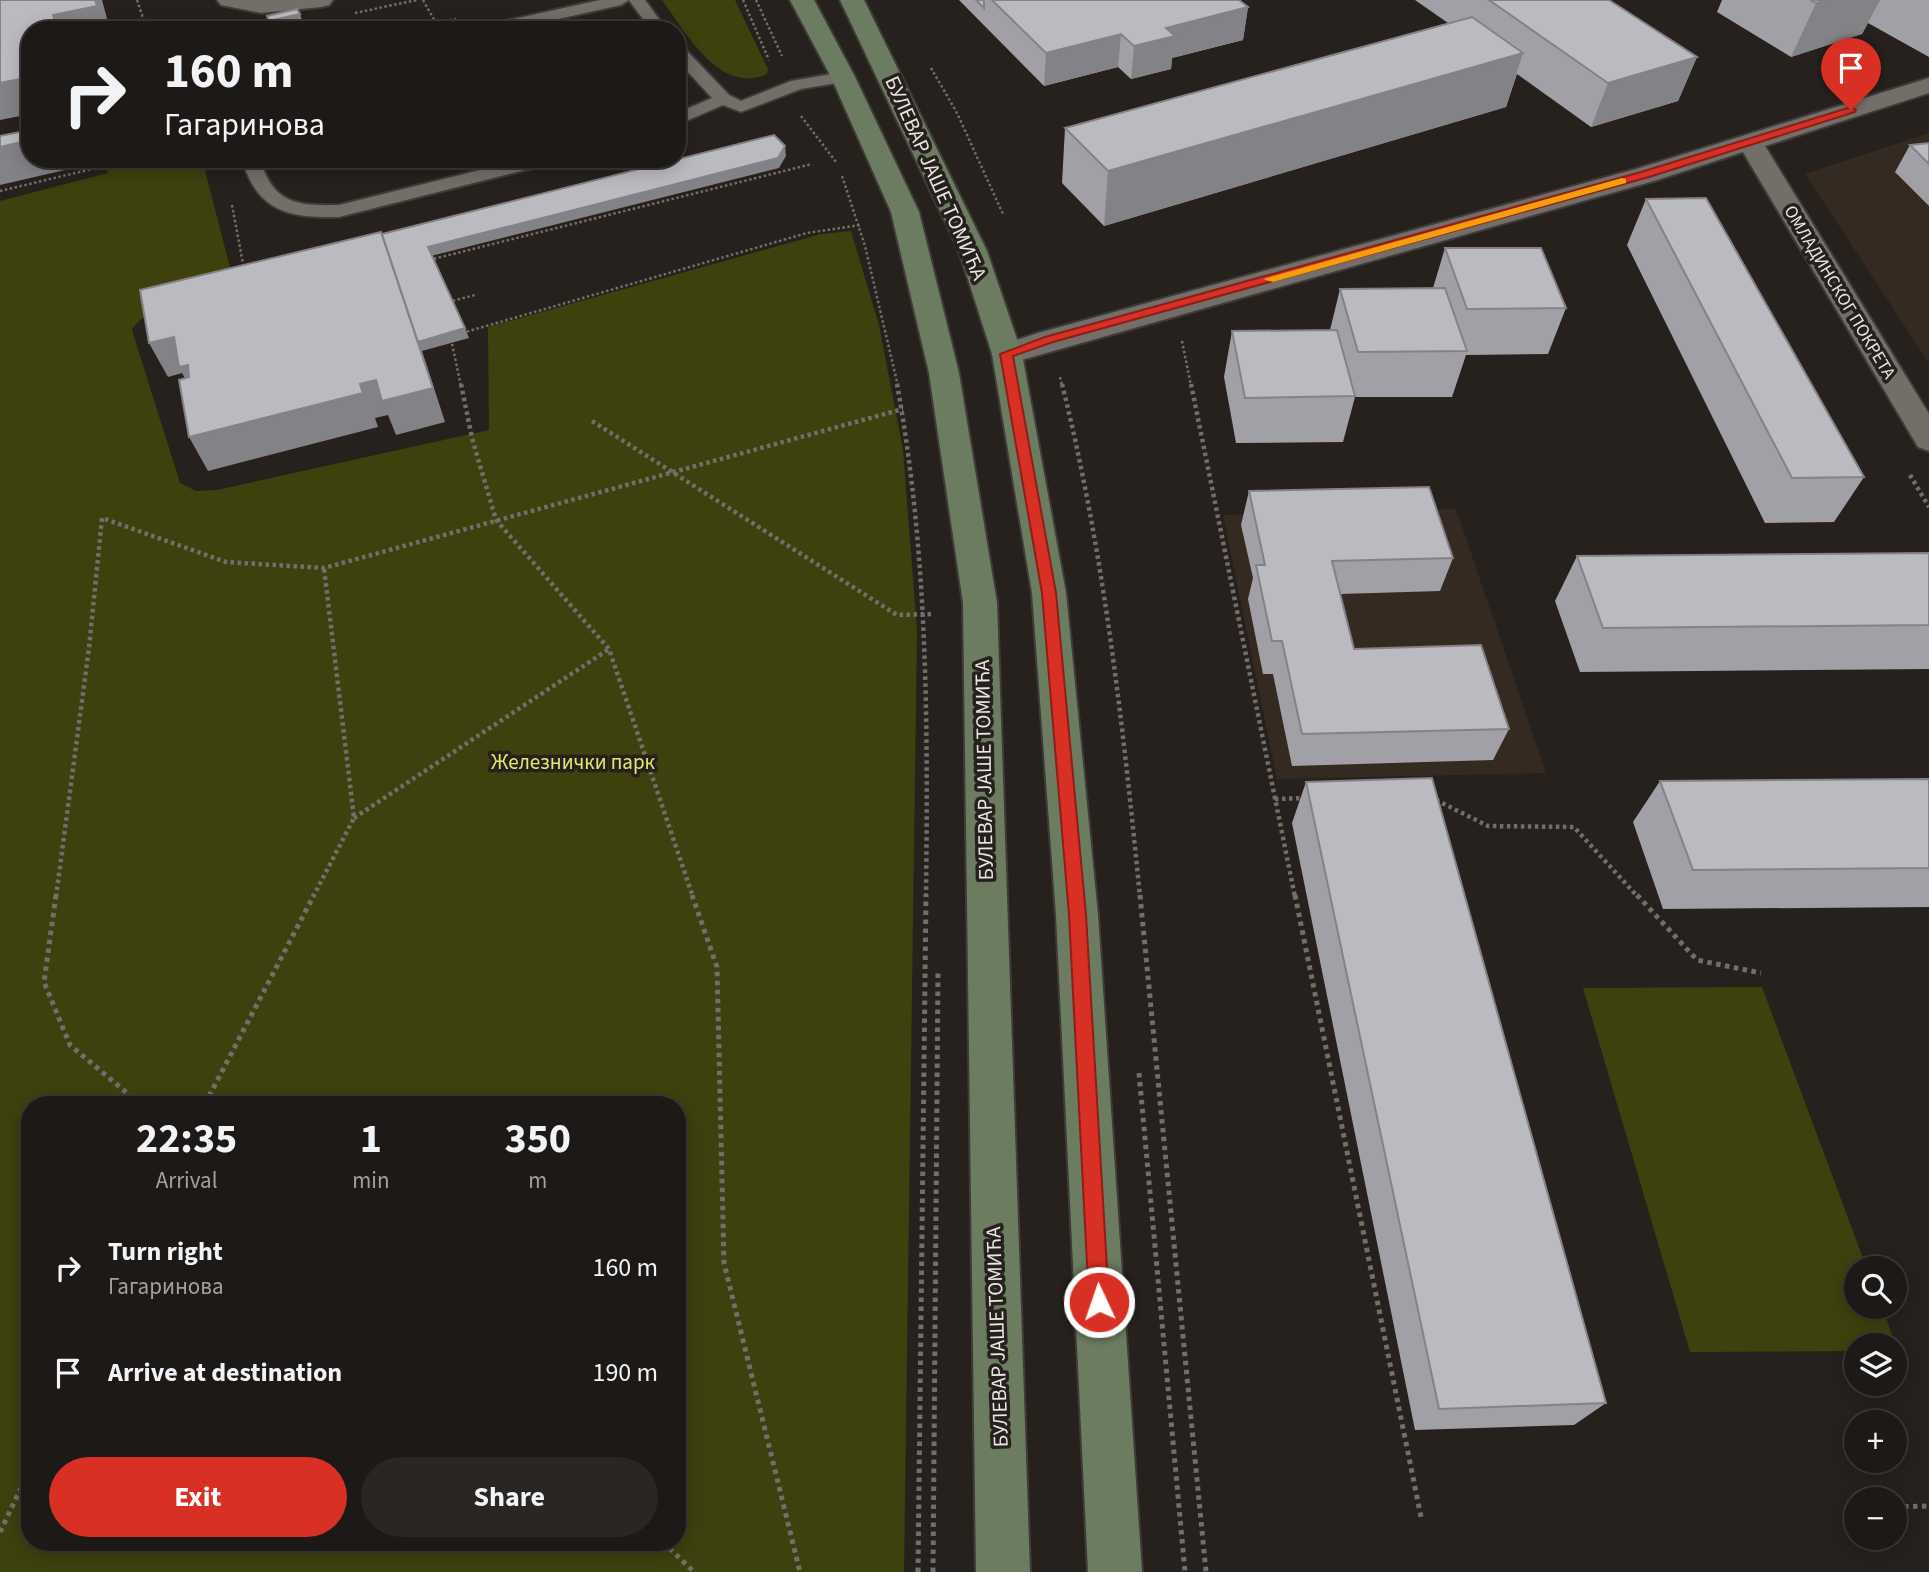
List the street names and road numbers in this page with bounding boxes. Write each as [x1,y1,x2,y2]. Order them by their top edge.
street label: БУЛЕВАР ЈАШЕ ТОМИЋА [877,71,995,285]
street label: ОМЛАДИНСКОГ ПОКРЕТА [1778,201,1902,384]
street label: БУЛЕВАР ЈАШЕ ТОМИЋА [967,659,1001,881]
street label: БУЛЕВАР ЈАШЕ ТОМИЋА [978,1226,1016,1448]

